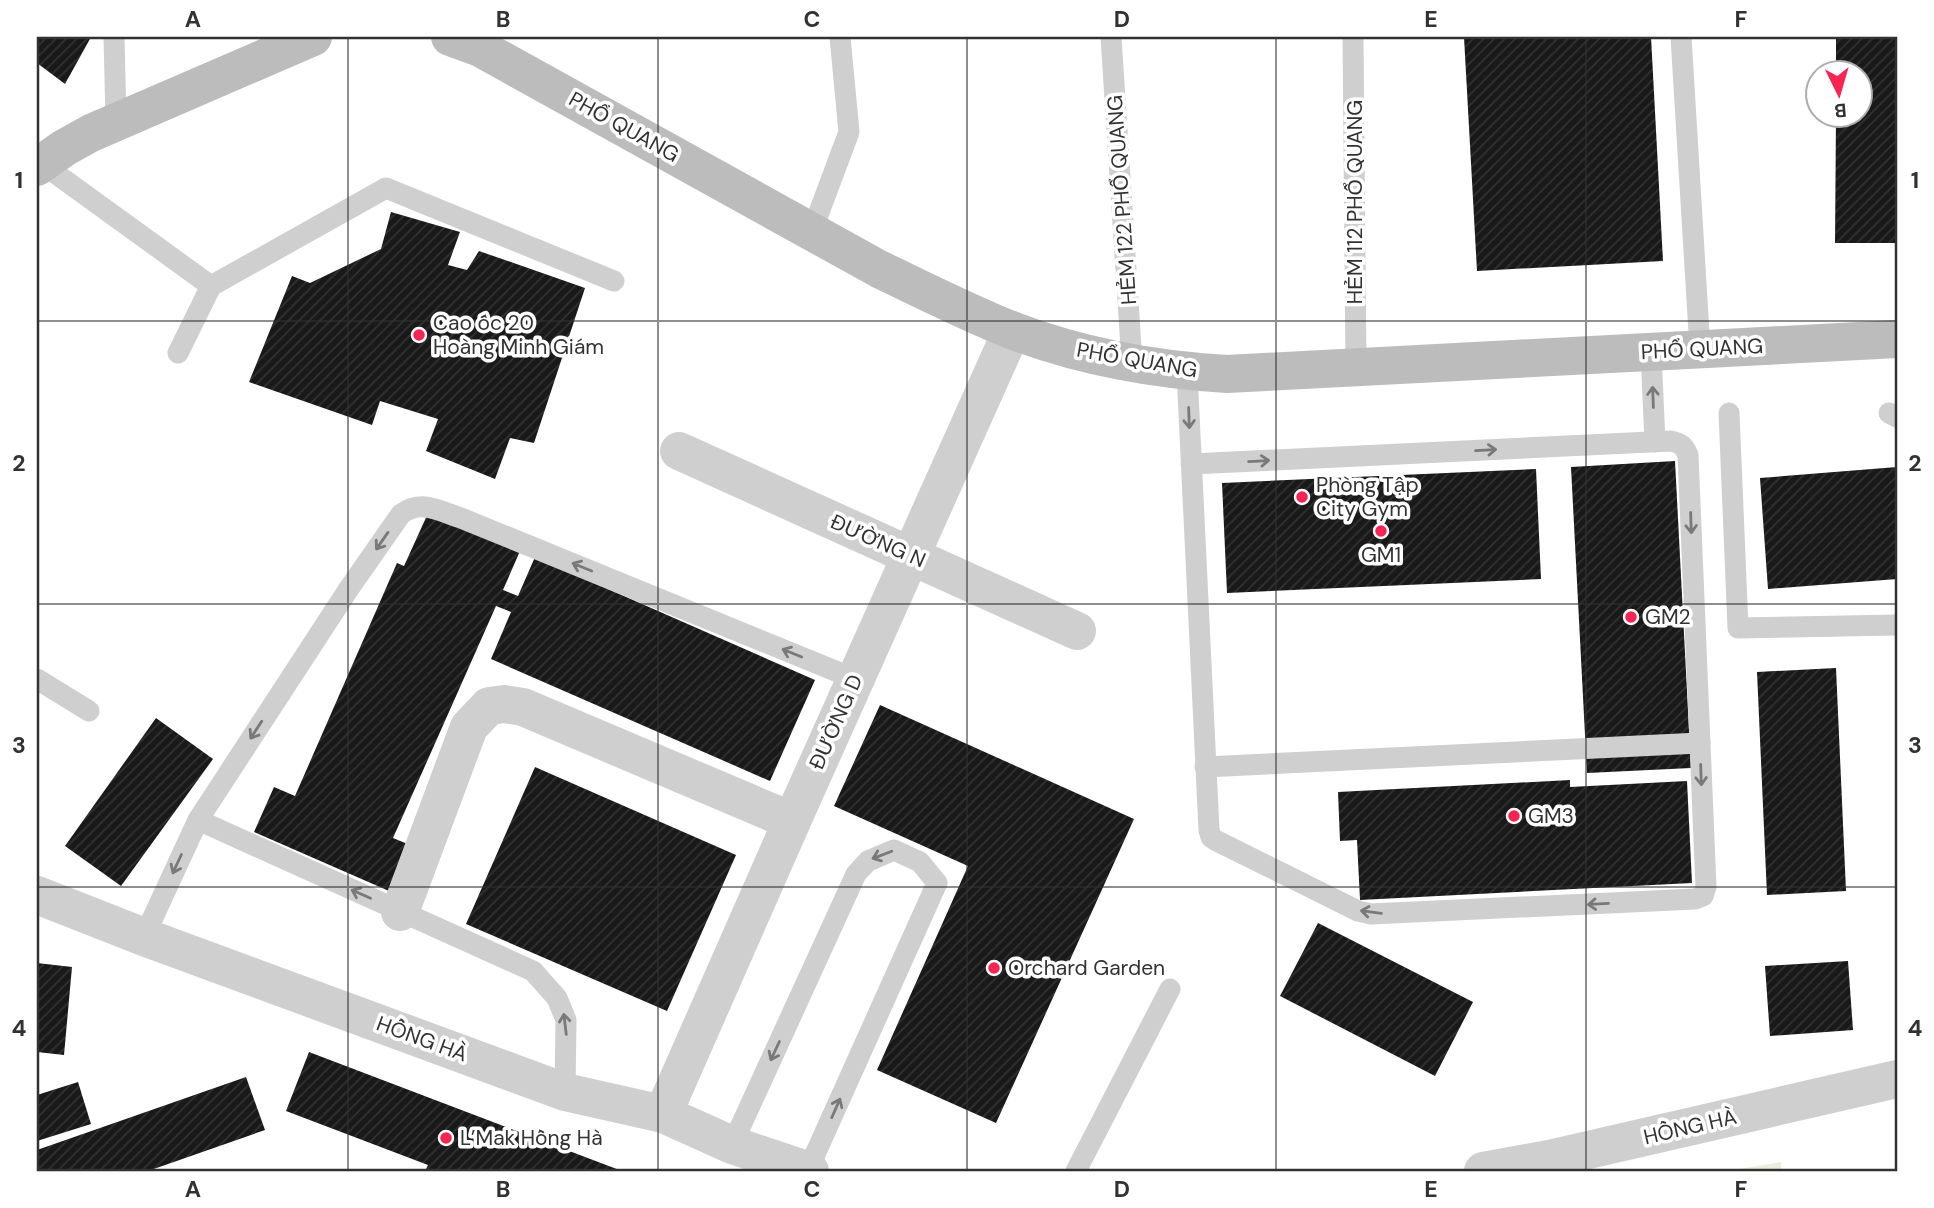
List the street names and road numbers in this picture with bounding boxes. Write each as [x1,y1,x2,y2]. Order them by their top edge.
street label: PHỔ QUANG [564,85,684,169]
street label: HẺM 122 PHỔ QUANG [1101,94,1143,306]
street label: HẺM 112 PHỔ QUANG [1341,100,1369,304]
street label: PHỔ QUANG [1640,332,1764,366]
street label: PHỔ QUANG [1074,336,1200,384]
street label: ĐƯỜNG N [826,508,930,574]
street label: ĐƯỜNG D [803,670,869,774]
street label: HỒNG HÀ [373,1010,471,1068]
street label: HỒNG HÀ [1641,1103,1739,1151]

